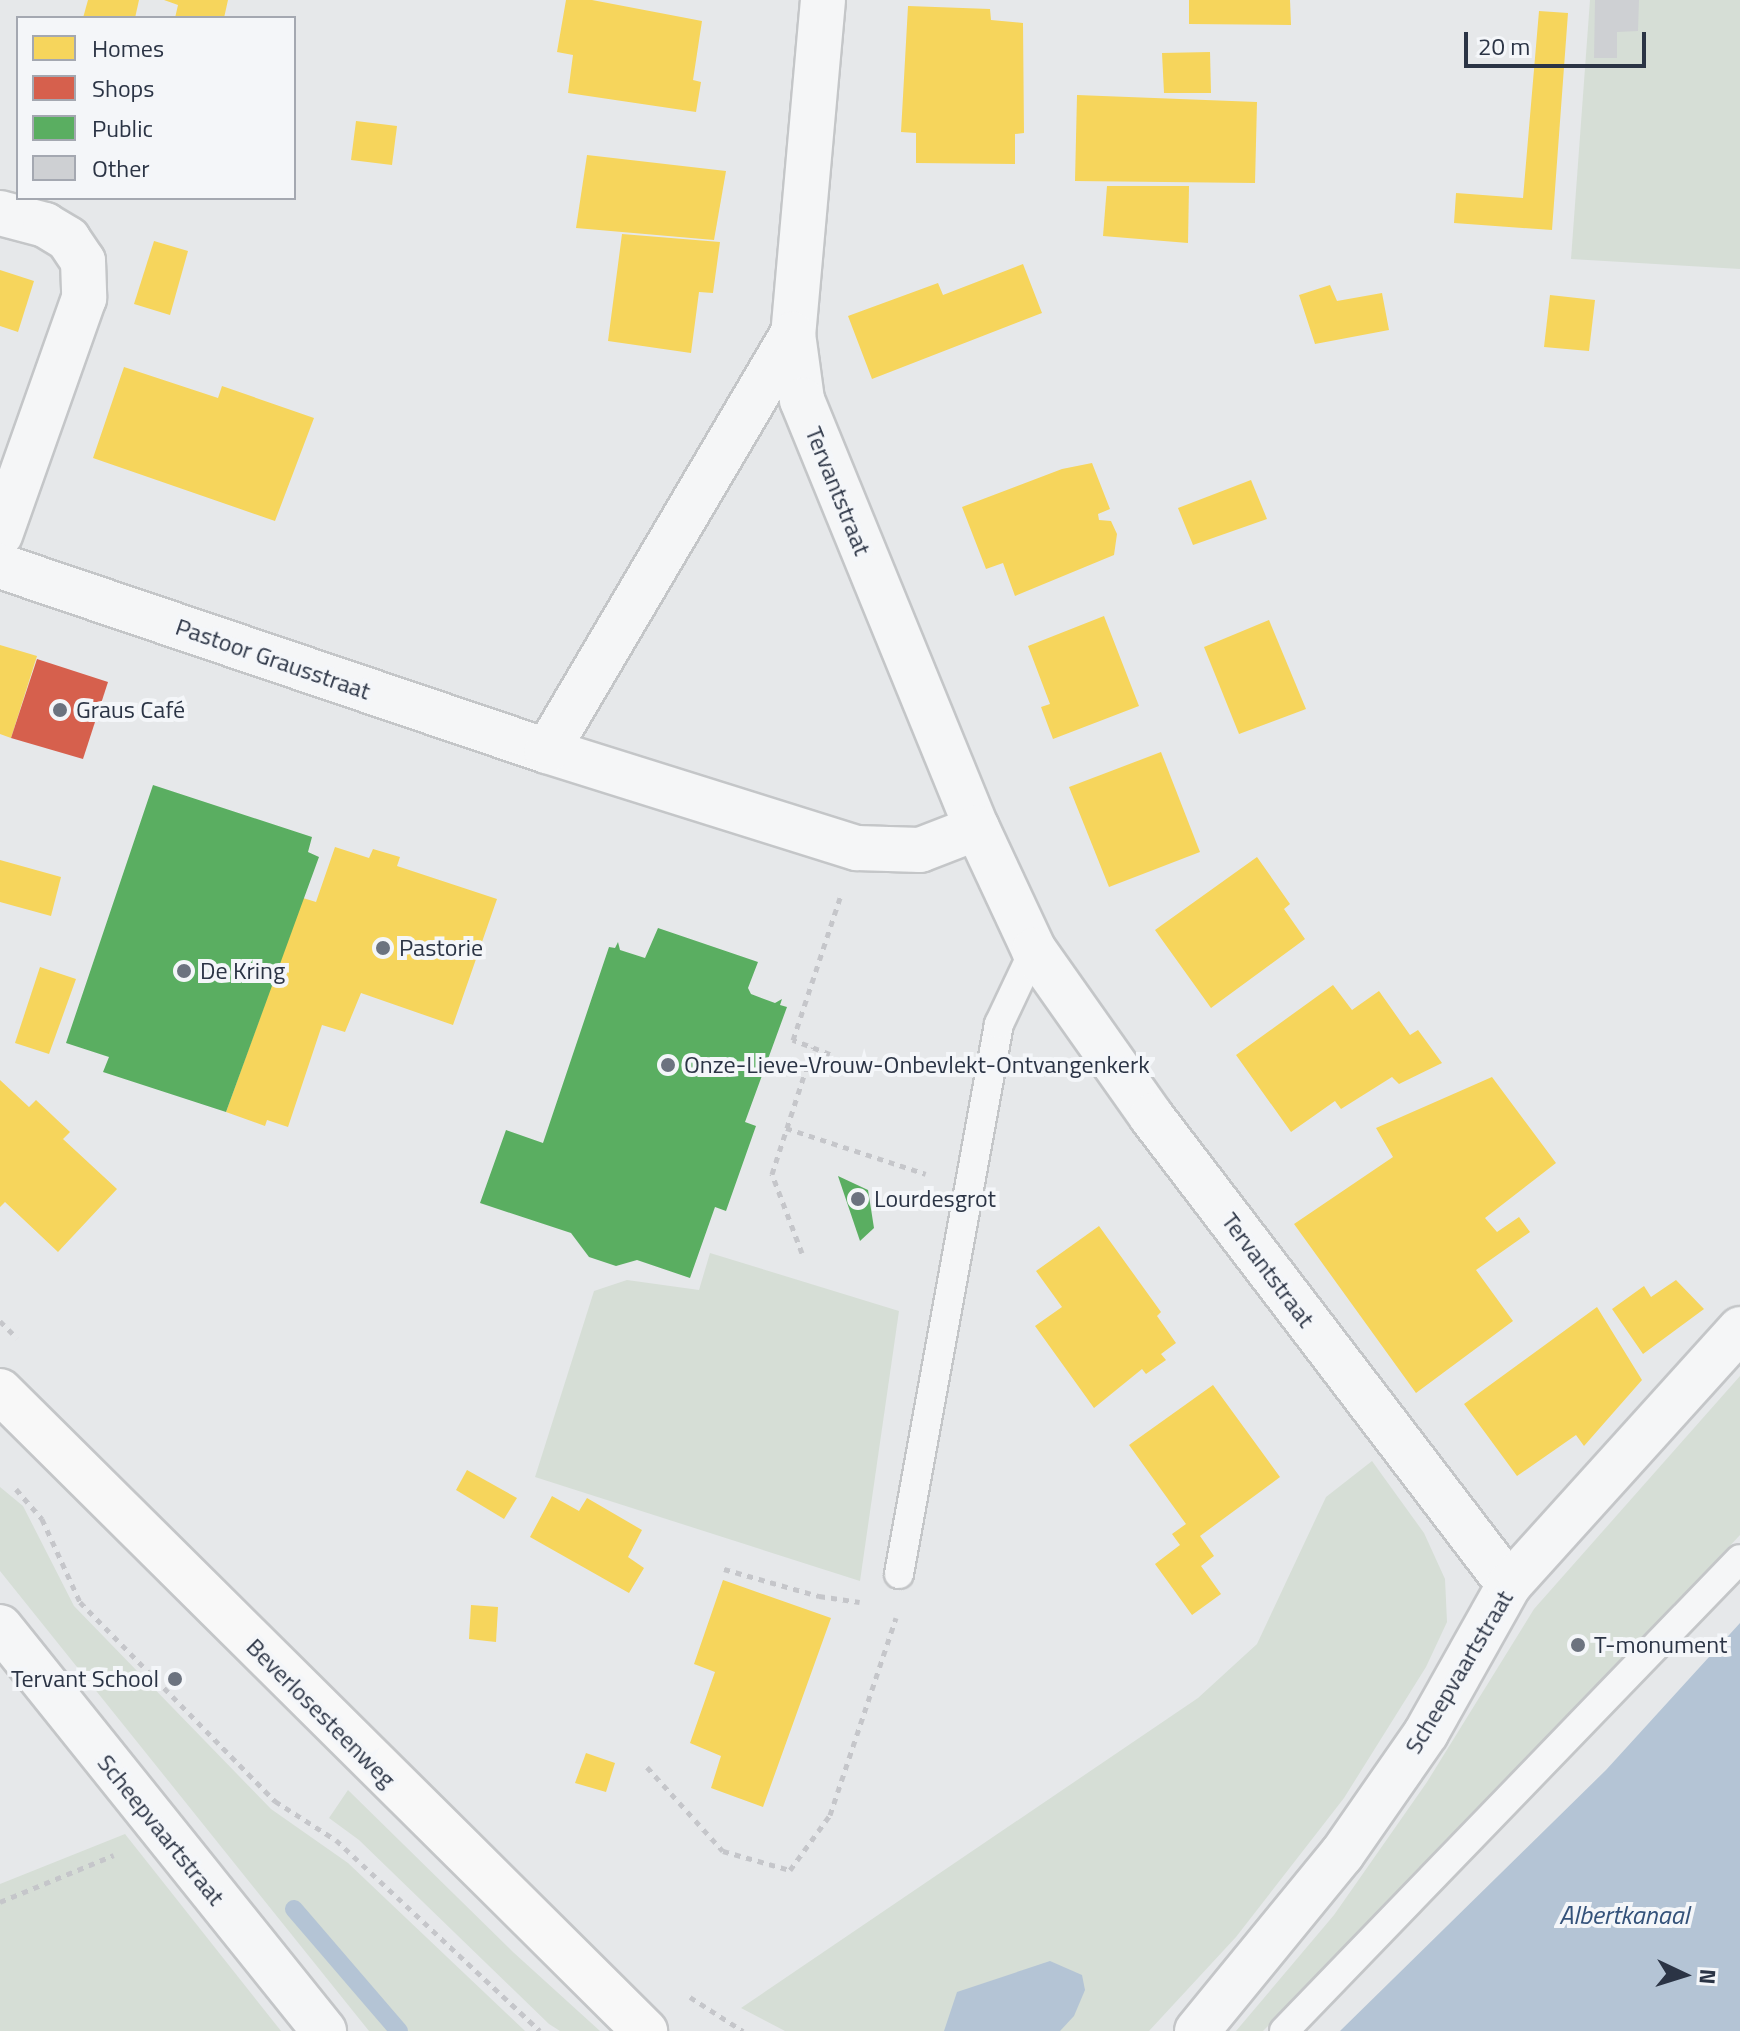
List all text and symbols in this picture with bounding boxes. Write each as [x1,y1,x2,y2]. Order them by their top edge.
legend [16,16,296,200]
scale bar [1468,16,1650,66]
text: 20 m [1478,28,1530,64]
text: Homes [92,30,164,66]
text: Shops [92,70,154,106]
text: Public [92,110,153,146]
text: Other [92,150,150,186]
street label: Tervantstraat [799,423,877,559]
street label: Pastoor Grausstraat [172,612,374,706]
place label: Graus Café [76,696,185,724]
marker: Graus Café [51,701,69,719]
place label: Pastorie [399,934,483,962]
marker: Pastorie [374,939,392,957]
place label: De Kring [200,957,285,985]
marker: De Kring [175,962,193,980]
place label: Onze-Lieve-Vrouw-Onbevlekt-Ontvangenkerk [684,1051,1150,1079]
marker: Onze-Lieve-Vrouw-Onbevlekt-Ontvangenkerk [659,1056,677,1074]
place label: Lourdesgrot [874,1185,996,1213]
marker: Lourdesgrot [849,1190,867,1208]
street label: Tervantstraat [1216,1207,1320,1333]
street label: Scheepvaartstraat [1399,1585,1519,1759]
place label: T-monument [1594,1631,1727,1659]
street label: Beverlosesteenweg [240,1632,402,1794]
marker: T-monument [1569,1636,1587,1654]
place label: Tervant School [11,1665,159,1693]
marker: Tervant School [166,1670,184,1688]
street label: Scheepvaartstraat [91,1749,231,1911]
water label: Albertkanaal [1559,1899,1689,1931]
north arrow [1644,1935,1724,2015]
text: N [1690,1968,1725,1985]

